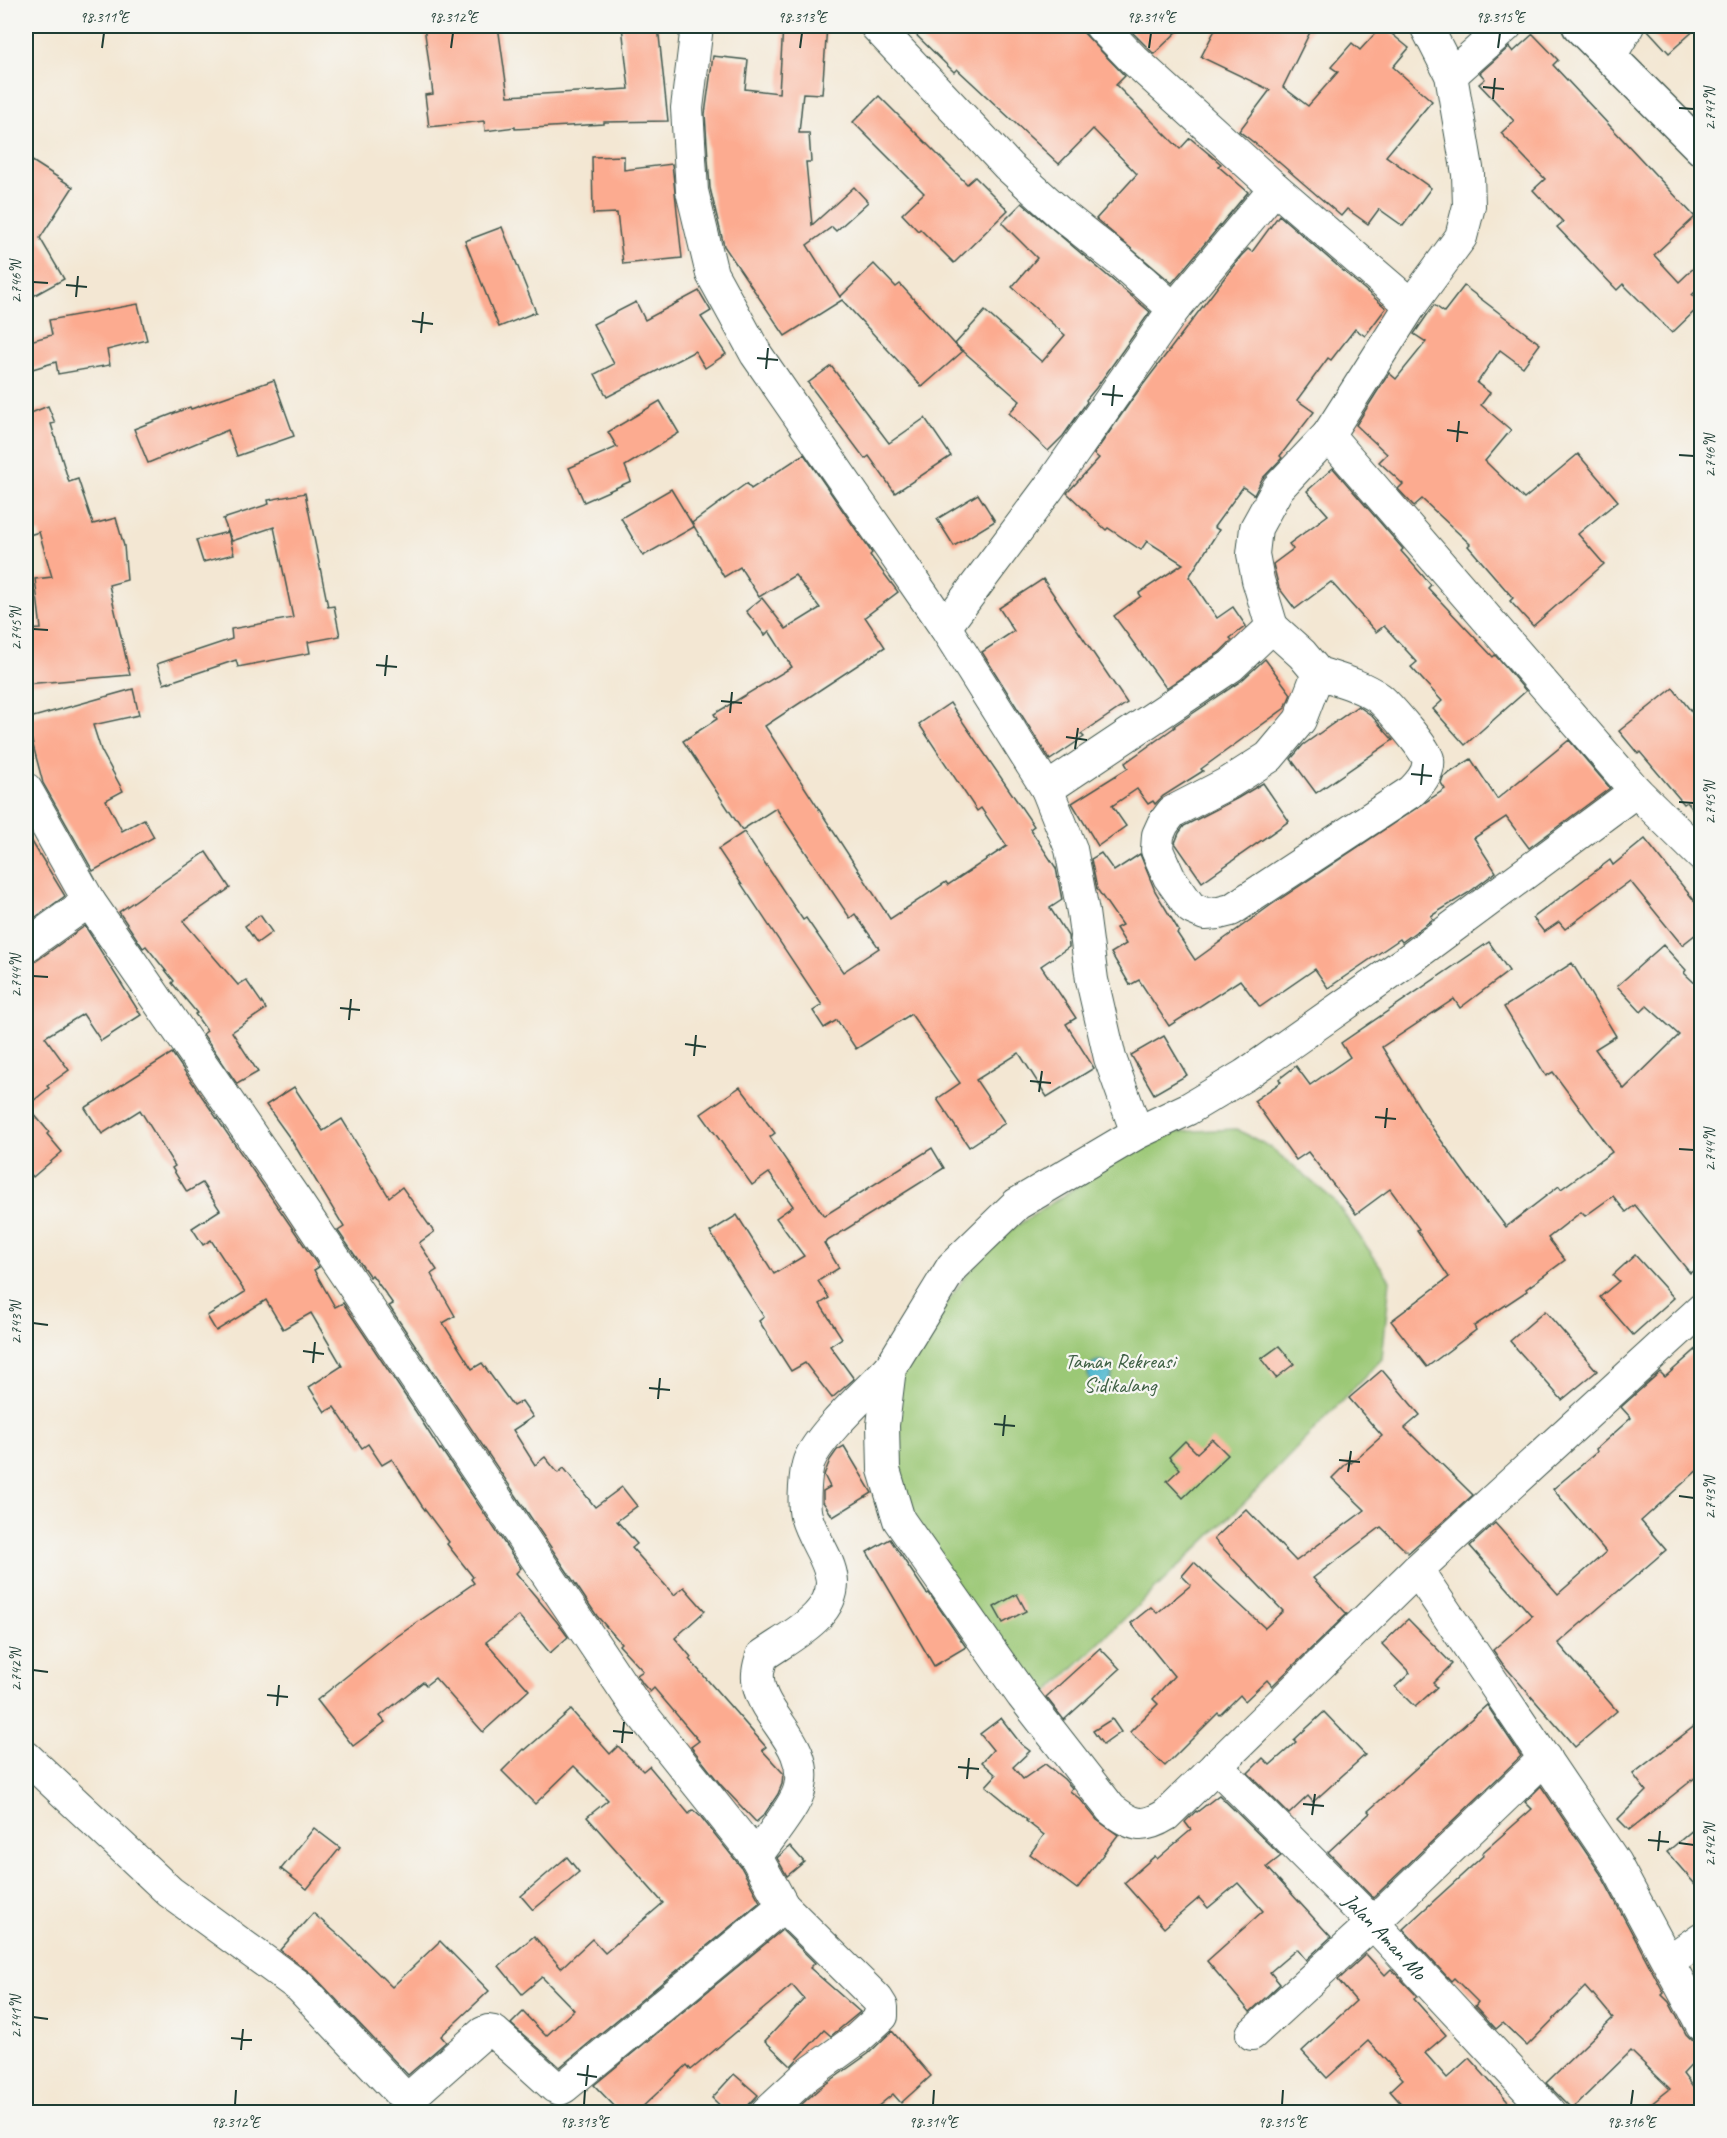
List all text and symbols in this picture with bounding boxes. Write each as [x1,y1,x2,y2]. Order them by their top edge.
text: 98.311°E [80,8,131,27]
text: 98.312°E [429,8,480,27]
text: 98.313°E [778,8,829,27]
text: 98.314°E [1127,8,1178,27]
text: 98.315°E [1476,8,1527,27]
text: 2.747°N [1701,84,1720,131]
text: 2.746°N [7,257,26,304]
text: 2.746°N [1701,431,1720,478]
text: 2.745°N [7,604,26,651]
text: 2.745°N [1701,778,1720,825]
text: 2.744°N [7,951,26,998]
text: 2.744°N [1701,1125,1720,1172]
text: 2.743°N [7,1298,26,1345]
park label: Taman Rekreasi Sidikalang [1065,1348,1178,1398]
text: 2.743°N [1701,1473,1720,1520]
text: 2.742°N [7,1645,26,1692]
text: 2.742°N [1701,1820,1720,1867]
street label: Jalan Aman Mo [1337,1887,1433,1986]
text: 2.741°N [7,1992,26,2039]
text: 98.312°E [211,2113,262,2132]
text: 98.313°E [560,2113,611,2132]
text: 98.314°E [909,2113,960,2132]
text: 98.315°E [1258,2113,1309,2132]
text: 98.316°E [1607,2113,1658,2132]

